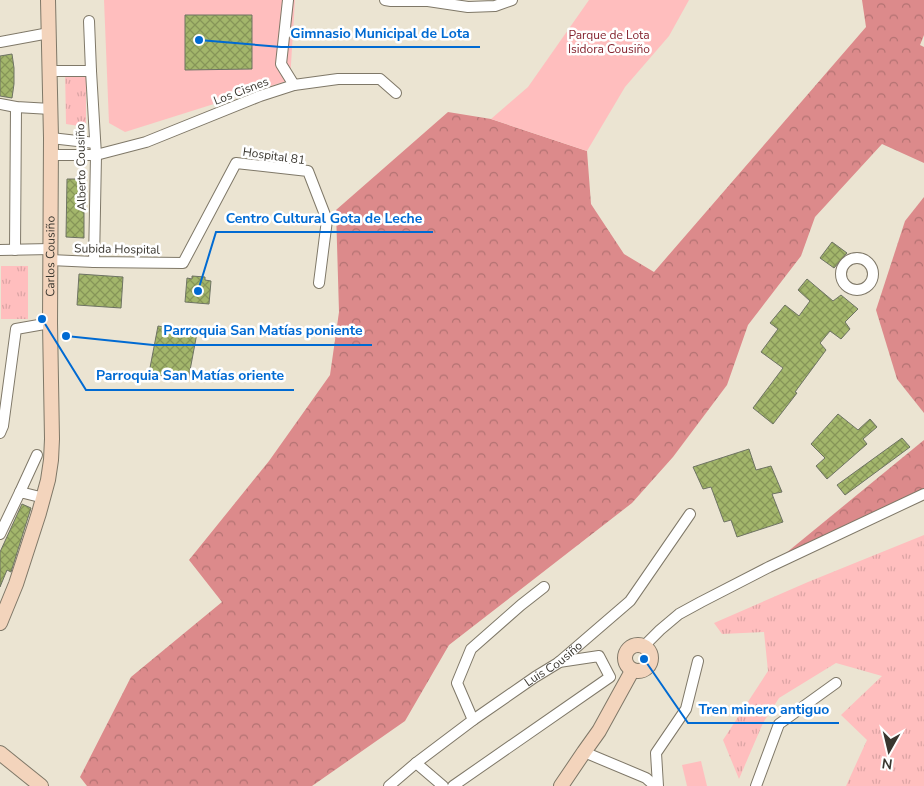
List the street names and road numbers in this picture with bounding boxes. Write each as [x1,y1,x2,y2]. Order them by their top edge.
street label: Los Cisnes [211,73,271,109]
street label: Alberto Cousiño [72,123,90,211]
street label: Hospital 81 [242,144,306,168]
street label: Carlos Cousiño [42,216,59,297]
street label: Subida Hospital [74,240,160,258]
street label: Luis Cousiño [521,637,586,690]

